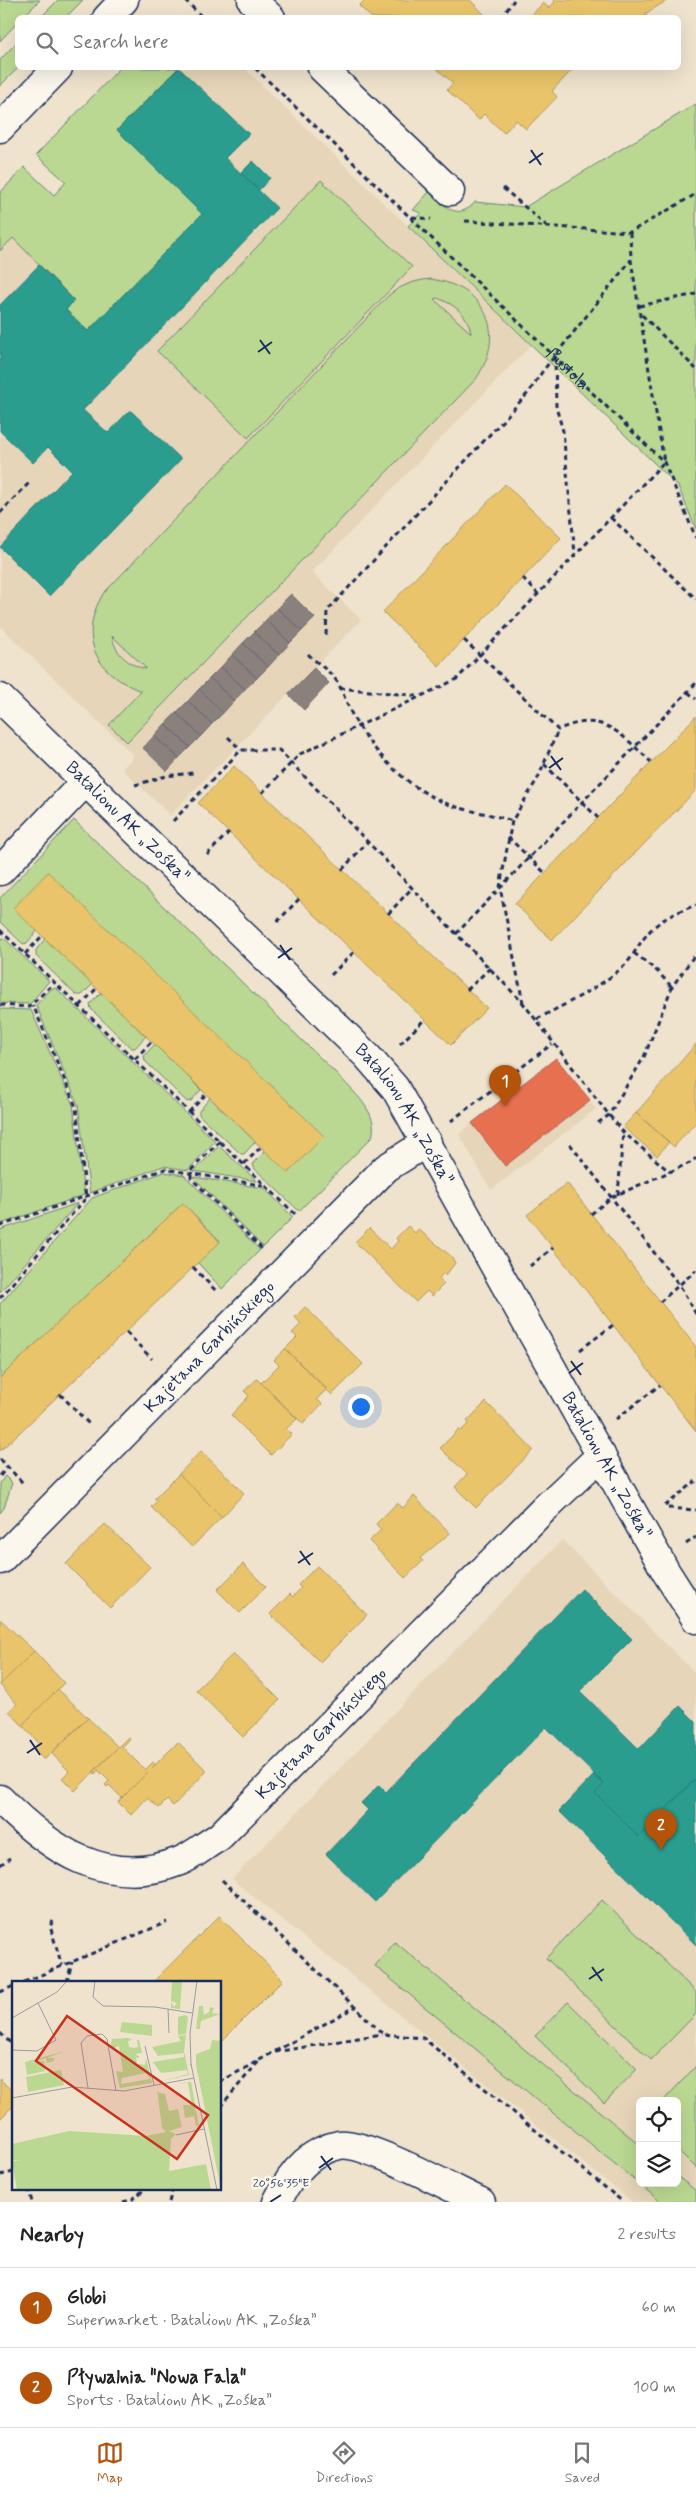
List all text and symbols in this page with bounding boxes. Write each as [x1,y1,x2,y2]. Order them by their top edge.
search box [15,15,681,70]
icon: search [33,29,61,57]
text: Search here [73,30,169,55]
street label: Pustola [541,343,595,396]
street label: Batalionu AK „Zośka” [60,756,195,888]
street label: Batalionu AK „Zośka” [349,1038,459,1189]
pin: 1 [489,1065,521,1106]
street label: Kajetana Garbińskiego [139,1275,280,1418]
street label: Batalionu AK „Zośka” [556,1388,657,1543]
your location [348,1394,374,1420]
street label: Kajetana Garbińskiego [251,1662,392,1805]
pin: 2 [645,1809,677,1850]
inset map [12,1981,221,2190]
map controls [636,2097,681,2187]
button: locate [636,2097,681,2142]
button: layers [636,2142,681,2187]
text: 20°56'35"E [253,2176,309,2192]
text: Nearby [20,2221,84,2249]
text: 2 results [618,2224,676,2245]
text: Globi [67,2285,107,2310]
text: 1 [32,2297,40,2318]
text: 60 m [642,2297,676,2318]
text: Supermarket · Batalionu AK „Zośka” [67,2310,317,2331]
text: Pływalnia "Nowa Fala" [67,2365,246,2390]
text: 2 [32,2377,40,2398]
text: 100 m [633,2377,676,2398]
text: Sports · Batalionu AK „Zośka” [67,2390,272,2411]
tab: Map [96,2439,124,2487]
tab: Directions [316,2439,373,2487]
tab: Saved [565,2439,600,2487]

